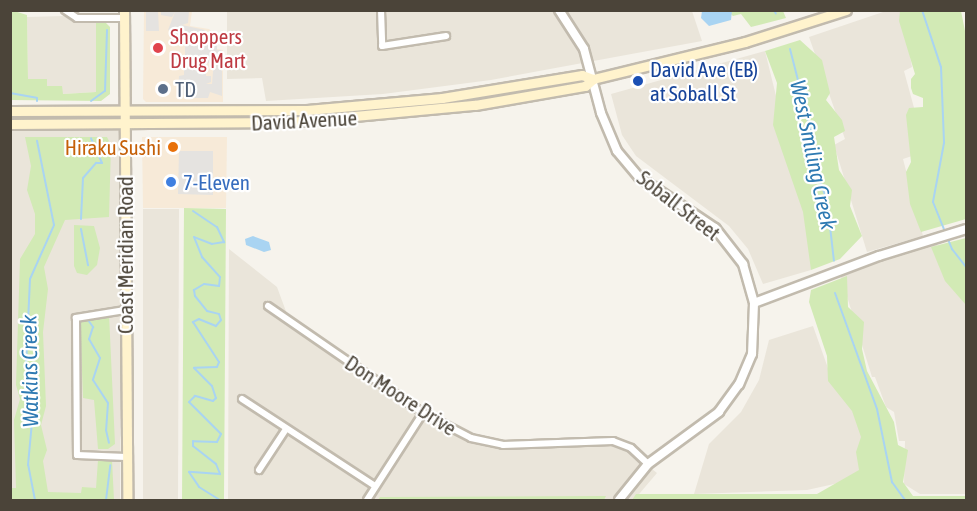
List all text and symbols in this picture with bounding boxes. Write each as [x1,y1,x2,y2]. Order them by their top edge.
place label: Shoppers Drug Mart [170,23,246,73]
marker: Shoppers Drug Mart [151,41,165,55]
place label: David Ave (EB) at Soball St [650,56,758,106]
marker: David Ave (EB) at Soball St [631,74,645,88]
place label: TD [175,76,196,102]
water label: West Smiling Creek [784,78,842,232]
marker: TD [156,82,170,96]
street label: David Avenue [250,105,358,135]
place label: Hiraku Sushi [65,134,161,160]
marker: Hiraku Sushi [166,140,180,154]
street label: Soball Street [632,165,726,245]
place label: 7-Eleven [183,169,250,195]
marker: 7-Eleven [164,175,178,189]
street label: Coast Meridian Road [112,176,138,334]
water label: Watkins Creek [16,315,44,427]
street label: Don Moore Drive [341,350,461,440]

